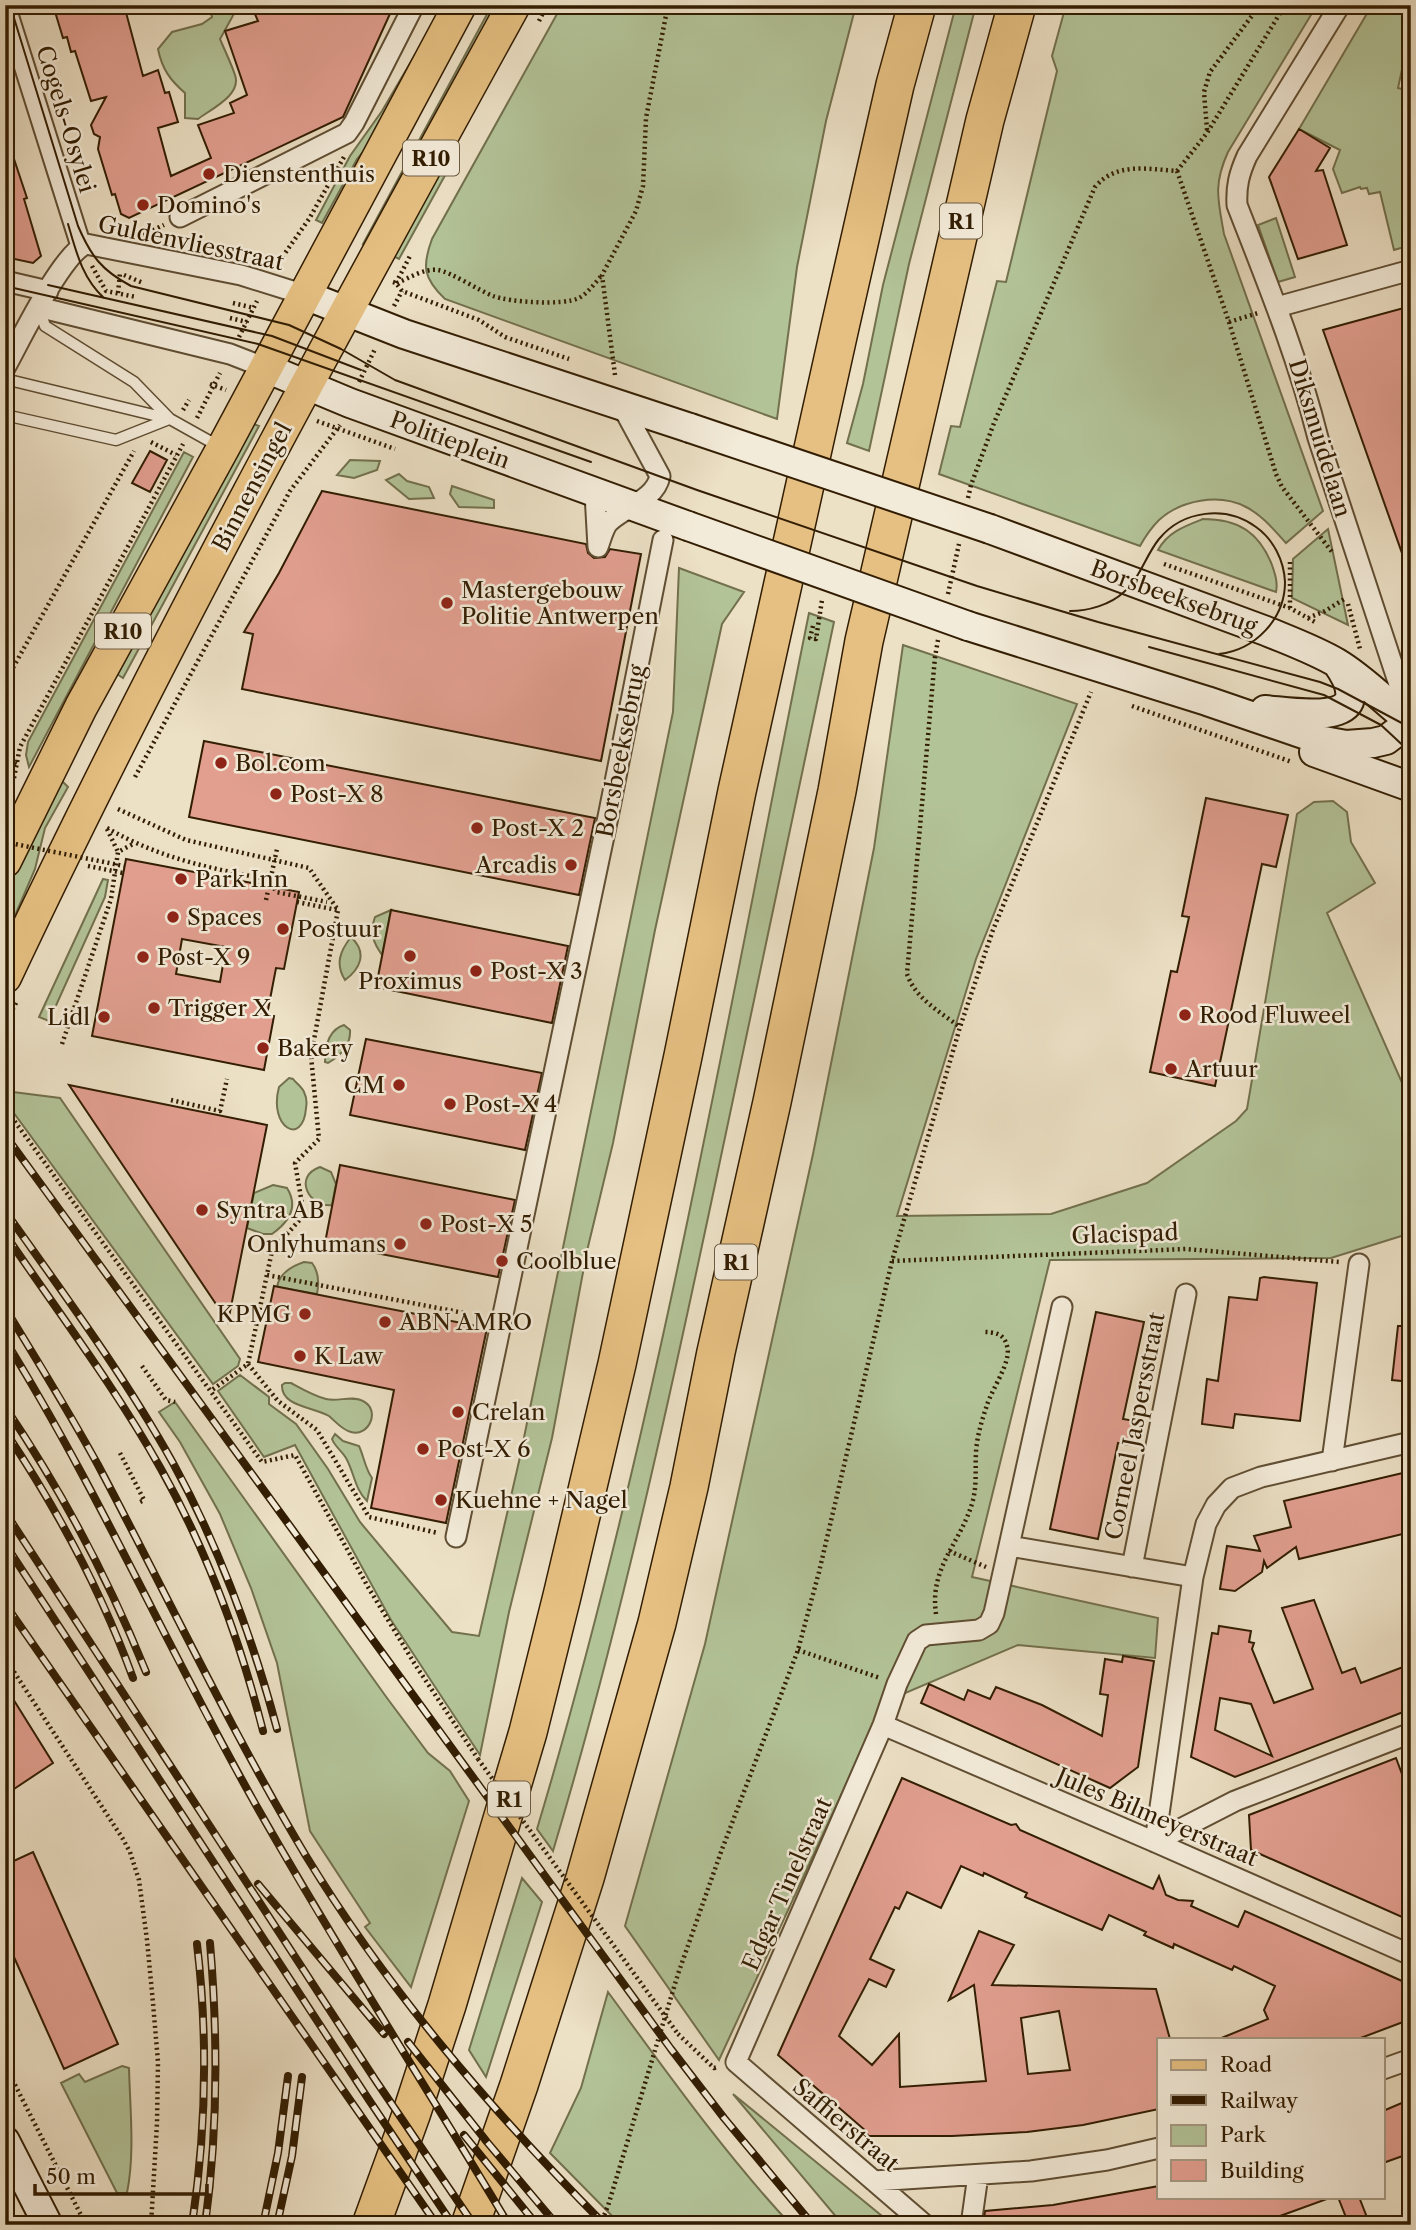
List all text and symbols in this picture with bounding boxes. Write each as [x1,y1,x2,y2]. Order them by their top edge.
street label: Cogels-Osylei [30,42,102,196]
road number: R10 [403,140,459,176]
place label: Dienstenthuis [223,160,375,188]
marker: Dienstenthuis [201,166,217,182]
place label: Domino's [157,191,261,219]
marker: Domino's [135,197,151,213]
road number: R1 [940,204,982,238]
street label: Guldenvliesstraat [96,210,286,276]
street label: Diksmuidelaan [1283,356,1357,520]
street label: Politieplein [386,405,514,475]
street label: Binnensingel [206,417,298,556]
street label: Borsbeeksebrug [1087,554,1262,640]
place label: Mastergebouw Politie Antwerpen [461,576,659,630]
marker: Mastergebouw Politie Antwerpen [439,595,455,611]
road number: R10 [95,614,151,648]
street label: Borsbeeksebrug [591,661,652,840]
place label: Bol.com [235,749,326,777]
marker: Bol.com [213,755,229,771]
place label: Post-X 8 [290,780,384,808]
marker: Post-X 8 [268,786,284,802]
place label: Post-X 2 [491,814,584,842]
marker: Post-X 2 [469,820,485,836]
place label: Arcadis [474,851,557,879]
marker: Arcadis [563,857,579,873]
place label: Park Inn [195,865,288,893]
marker: Park Inn [173,871,189,887]
place label: Spaces [187,903,262,931]
marker: Spaces [165,909,181,925]
place label: Postuur [297,915,382,943]
marker: Postuur [275,921,291,937]
place label: Post-X 9 [157,943,250,971]
marker: Proximus [402,948,418,964]
marker: Post-X 9 [135,949,151,965]
place label: Post-X 3 [490,957,583,985]
marker: Post-X 3 [468,963,484,979]
place label: Proximus [358,967,462,995]
place label: Trigger X [168,994,271,1022]
marker: Trigger X [146,1000,162,1016]
place label: Rood Fluweel [1199,1001,1351,1029]
place label: Lidl [47,1003,90,1031]
marker: Rood Fluweel [1177,1007,1193,1023]
marker: Lidl [96,1009,112,1025]
place label: Bakery [277,1034,353,1062]
marker: Bakery [255,1040,271,1056]
place label: Artuur [1184,1055,1258,1083]
marker: Artuur [1163,1061,1179,1077]
place label: CM [344,1071,385,1099]
marker: CM [391,1077,407,1093]
place label: Post-X 4 [464,1090,557,1118]
marker: Post-X 4 [442,1096,458,1112]
place label: Syntra AB [216,1196,325,1224]
marker: Syntra AB [194,1202,210,1218]
place label: Post-X 5 [440,1210,532,1238]
marker: Post-X 5 [418,1216,434,1232]
street label: Glacispad [1071,1218,1179,1250]
place label: Onlyhumans [247,1230,386,1258]
marker: Onlyhumans [392,1236,408,1252]
road number: R1 [715,1244,757,1280]
place label: Coolblue [516,1247,617,1275]
marker: Coolblue [494,1253,510,1269]
place label: KPMG [217,1300,291,1328]
marker: KPMG [297,1306,313,1322]
place label: ABN AMRO [398,1308,532,1336]
street label: Corneel Jaspersstraat [1099,1310,1171,1542]
marker: ABN AMRO [377,1314,393,1330]
place label: K Law [314,1342,384,1370]
marker: K Law [292,1348,308,1364]
place label: Crelan [472,1398,545,1426]
marker: Crelan [450,1404,466,1420]
place label: Post-X 6 [437,1435,530,1463]
marker: Post-X 6 [415,1441,431,1457]
place label: Kuehne + Nagel [455,1486,628,1514]
marker: Kuehne + Nagel [433,1492,449,1508]
street label: Jules Bilmeyerstraat [1049,1761,1262,1872]
road number: R1 [488,1782,530,1816]
street label: Edgar Tinelstraat [736,1793,838,1975]
legend [1157,2038,1384,2198]
text: Road [1220,2052,1272,2077]
street label: Saffierstraat [787,2072,905,2178]
text: Railway [1220,2088,1298,2113]
text: Park [1220,2122,1266,2147]
scale bar [35,2153,206,2197]
text: Building [1220,2158,1305,2183]
text: 50 m [46,2164,96,2189]

